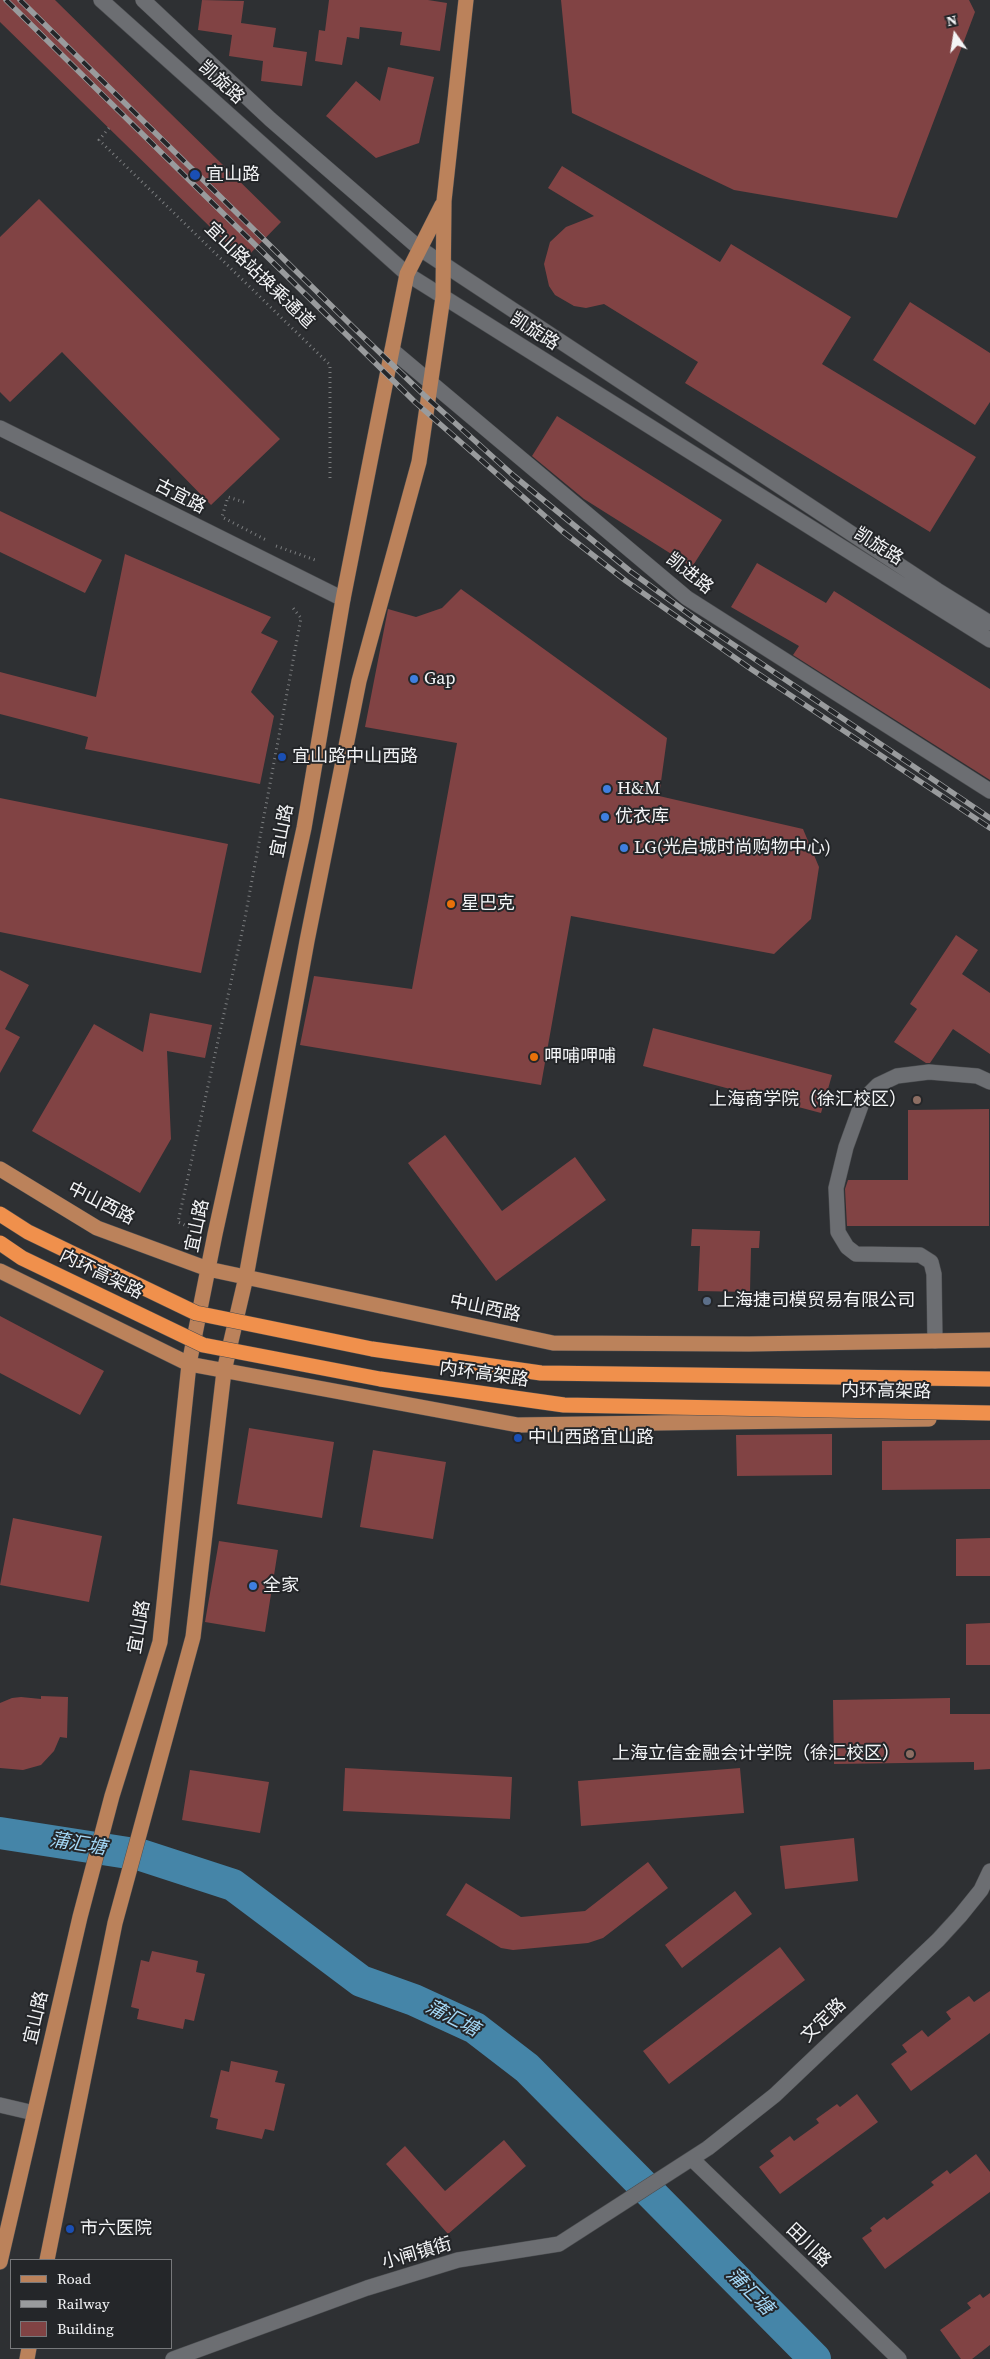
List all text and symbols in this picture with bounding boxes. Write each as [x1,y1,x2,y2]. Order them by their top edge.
text: N [944,9,959,31]
north arrow [930,10,980,60]
street label: 凯旋路 [194,57,248,109]
place label: 宜山路 [206,164,260,186]
marker: 宜山路 [188,168,202,182]
street label: 宜山路站换乘通道 [200,218,318,334]
street label: 凯旋路 [505,309,563,355]
street label: 古宜路 [151,475,209,519]
street label: 凯旋路 [849,524,907,570]
street label: 凯进路 [661,549,717,599]
place label: Gap [424,668,456,690]
marker: Gap [408,673,420,685]
place label: 宜山路中山西路 [292,746,418,768]
marker: 宜山路中山西路 [276,751,288,763]
place label: H&M [617,778,660,800]
marker: H&M [601,783,613,795]
street label: 宜山路 [267,802,299,860]
place label: 优衣库 [615,806,669,828]
marker: 优衣库 [599,811,611,823]
place label: LG(光启城时尚购物中心) [634,837,831,859]
marker: LG(光启城时尚购物中心) [618,842,630,854]
place label: 星巴克 [461,893,515,915]
marker: 星巴克 [445,898,457,910]
place label: 呷哺呷哺 [544,1046,616,1068]
marker: 呷哺呷哺 [528,1051,540,1063]
place label: 上海商学院（徐汇校区） [709,1089,907,1111]
marker: 上海商学院（徐汇校区） [911,1094,923,1106]
street label: 中山西路 [64,1178,138,1230]
street label: 宜山路 [182,1197,214,1255]
street label: 内环高架路 [56,1246,146,1304]
place label: 上海捷司模贸易有限公司 [717,1290,915,1312]
street label: 中山西路 [448,1291,522,1327]
marker: 上海捷司模贸易有限公司 [701,1295,713,1307]
street label: 内环高架路 [438,1358,530,1392]
street label: 内环高架路 [841,1380,931,1404]
place label: 中山西路宜山路 [528,1427,654,1449]
marker: 中山西路宜山路 [512,1432,524,1444]
place label: 全家 [263,1575,299,1597]
marker: 全家 [247,1580,259,1592]
street label: 宜山路 [125,1599,155,1655]
place label: 上海立信金融会计学院（徐汇校区） [612,1743,900,1765]
marker: 上海立信金融会计学院（徐汇校区） [904,1748,916,1760]
water label: 蒲汇塘 [48,1829,108,1861]
street label: 宜山路 [20,1989,54,2047]
street label: 文定路 [797,1994,851,2048]
water label: 蒲汇塘 [421,1996,483,2042]
place label: 市六医院 [80,2218,152,2240]
street label: 田川路 [781,2219,835,2273]
marker: 市六医院 [64,2223,76,2235]
street label: 小闸镇街 [379,2234,455,2274]
legend [10,2259,172,2349]
water label: 蒲汇塘 [721,2264,777,2320]
text: Road [57,2268,91,2289]
text: Railway [57,2293,110,2314]
text: Building [57,2318,114,2339]

